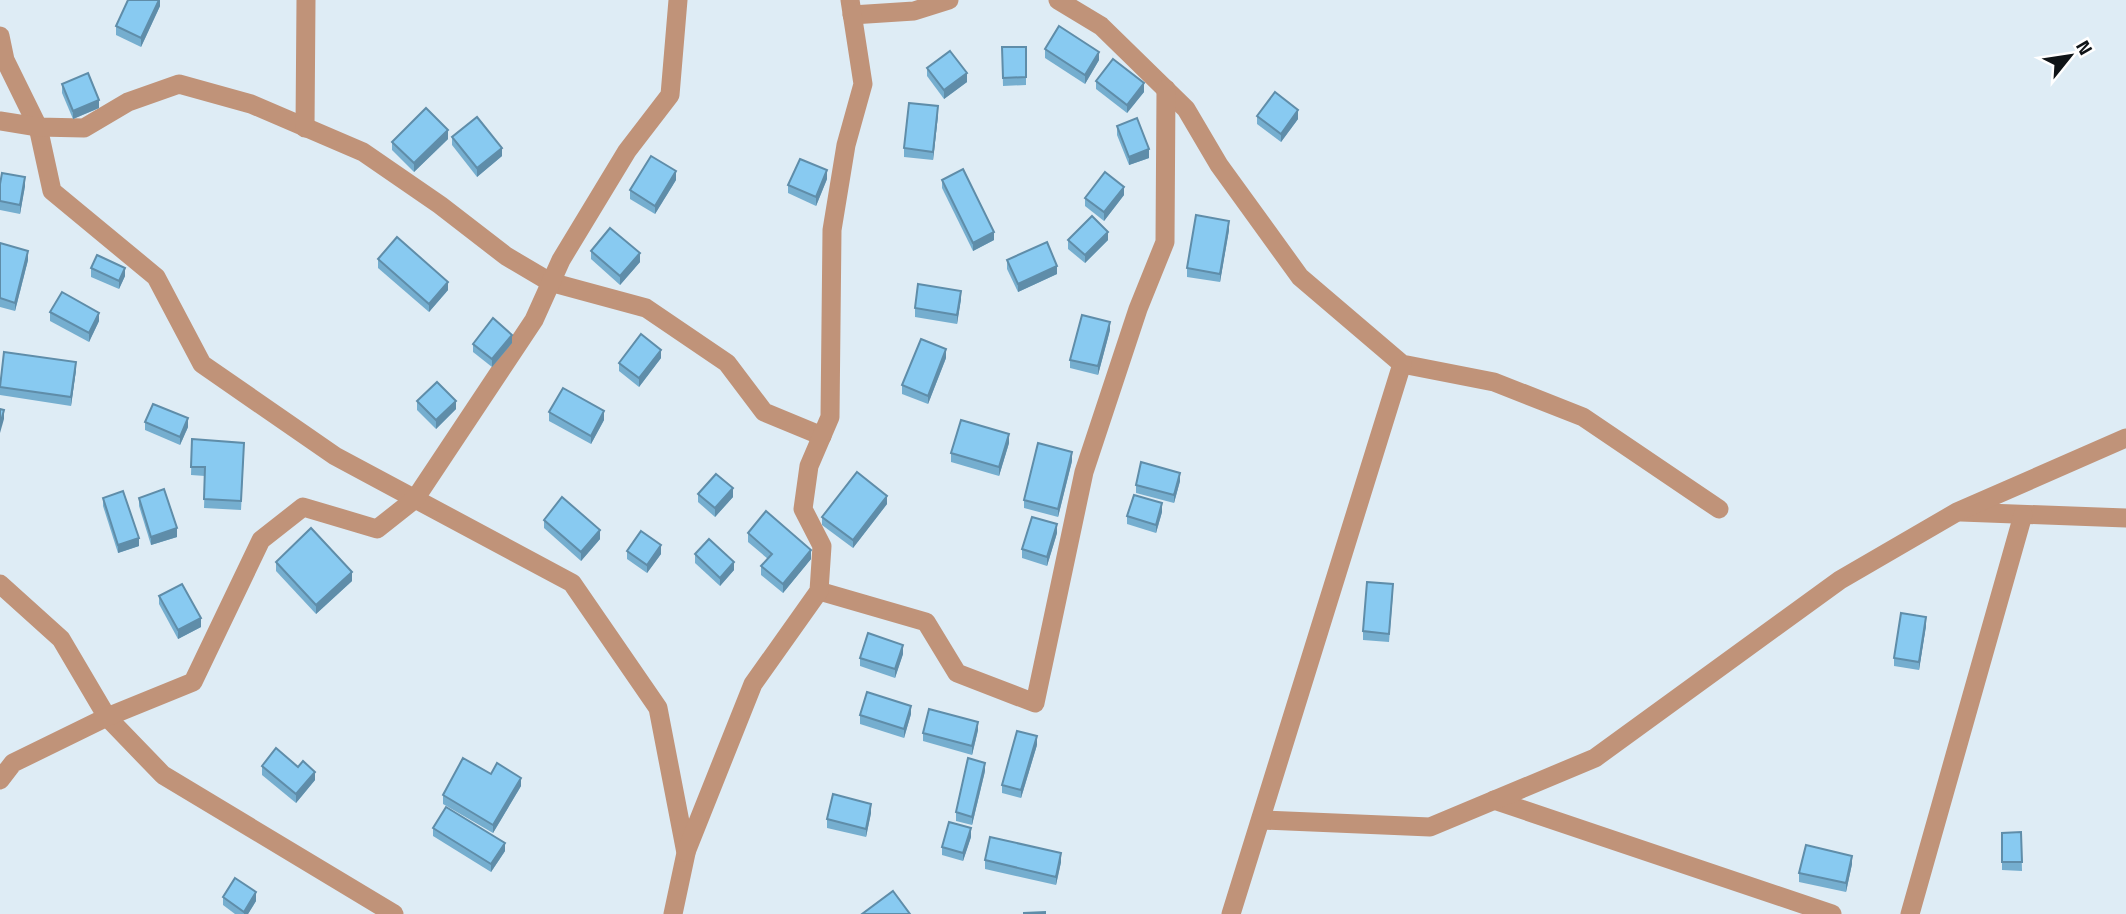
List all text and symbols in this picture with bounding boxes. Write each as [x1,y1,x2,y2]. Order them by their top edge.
north arrow [2035,21,2105,91]
text: N [2069,34,2101,60]

